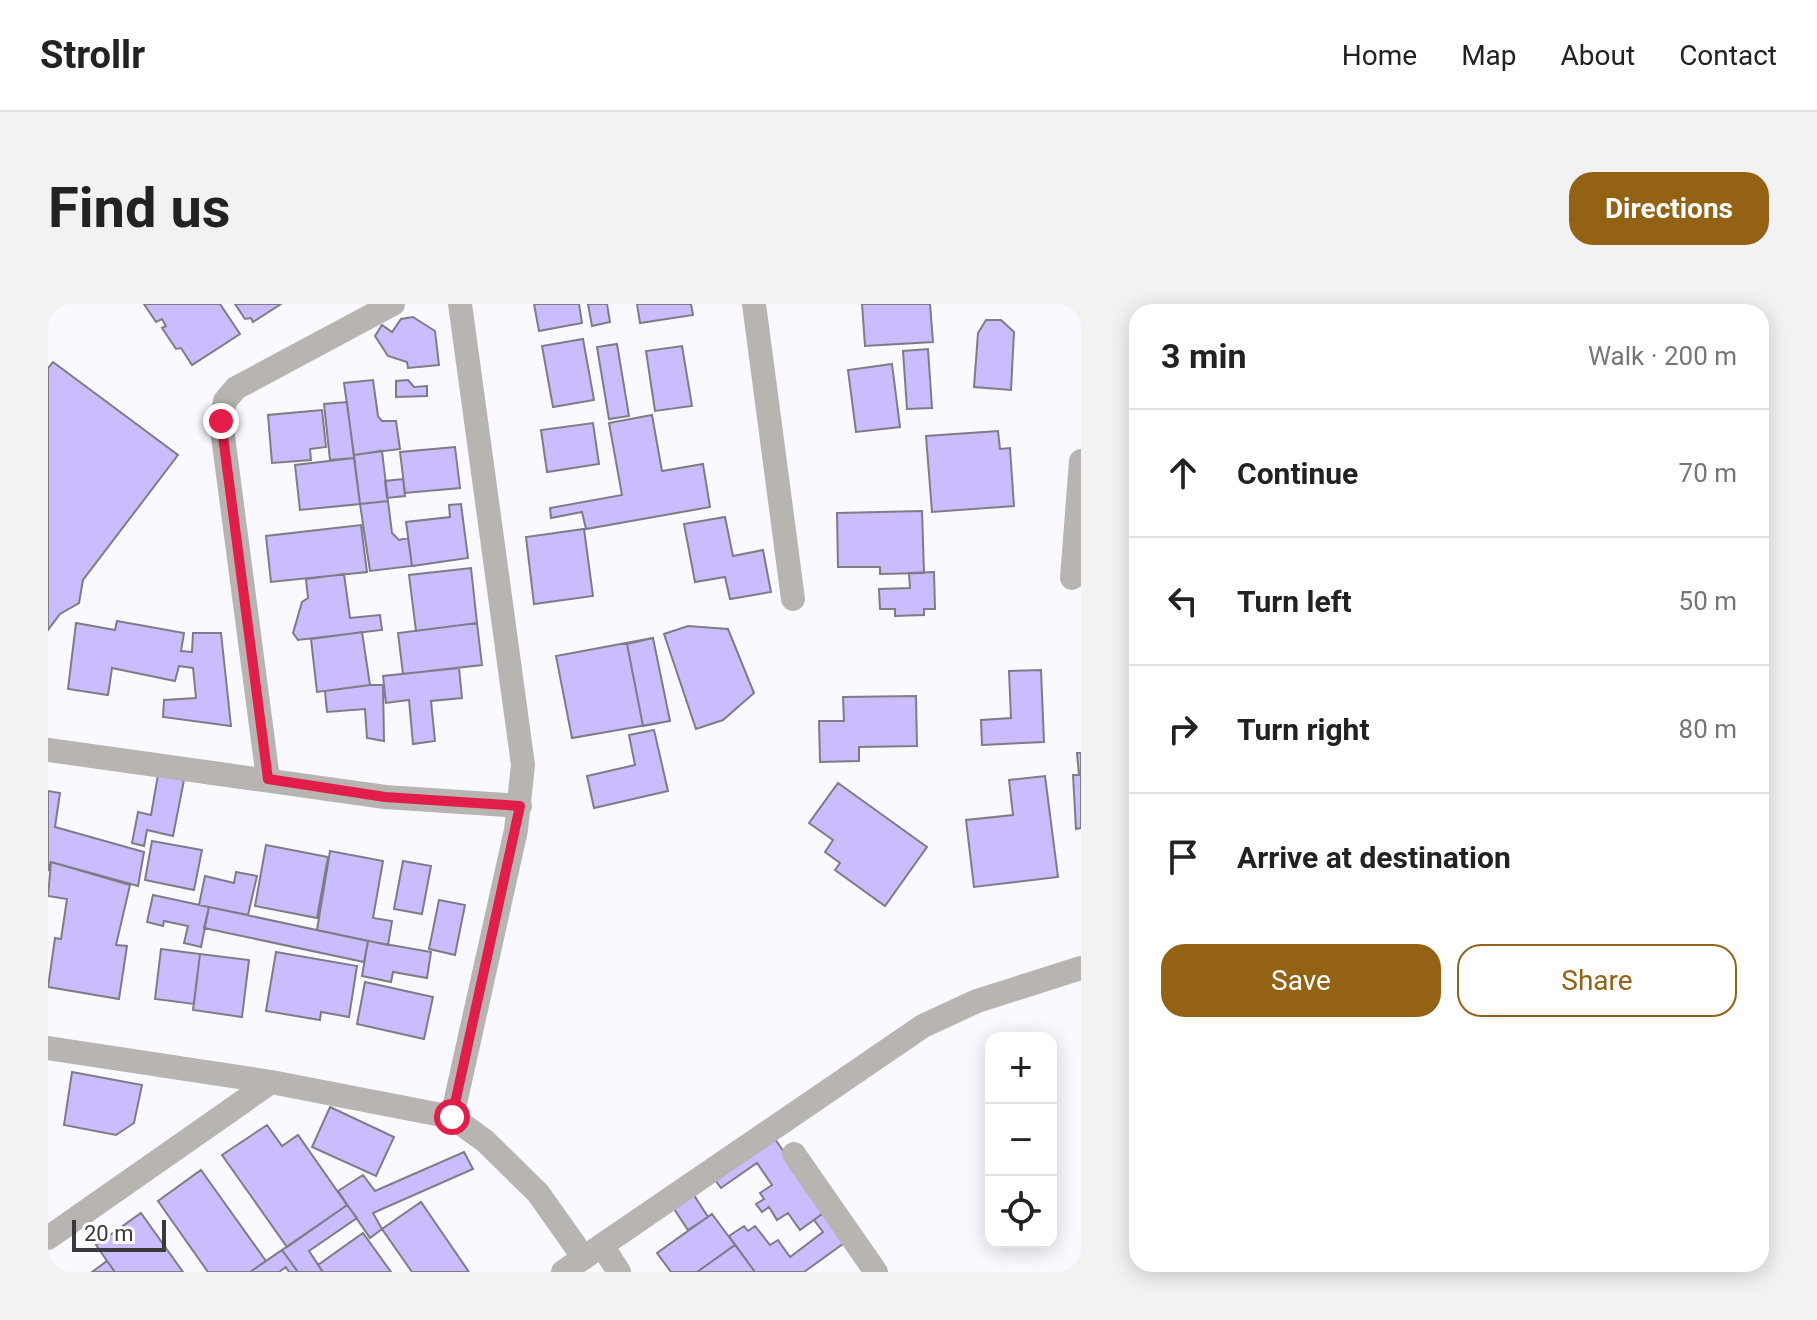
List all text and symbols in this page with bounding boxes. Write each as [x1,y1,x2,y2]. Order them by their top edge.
text: Strollr [40,33,145,77]
text: Home [1342,39,1417,72]
text: Map [1461,39,1517,72]
text: About [1561,39,1635,72]
text: Contact [1679,39,1777,72]
button: Directions [1569,172,1769,245]
text: Find us [48,175,231,241]
text: 3 min [1161,336,1246,376]
text: Walk · 200 m [1588,341,1737,371]
route end [203,403,239,439]
icon: ahead [1161,451,1205,495]
text: Continue [1237,456,1358,491]
text: 70 m [1679,458,1737,488]
icon: left [1161,579,1205,623]
text: Turn left [1237,584,1352,619]
text: 50 m [1679,586,1737,616]
icon: right [1161,707,1205,751]
text: Turn right [1237,712,1370,747]
text: 80 m [1679,714,1737,744]
icon: arrive [1161,835,1205,879]
text: Arrive at destination [1237,840,1511,875]
button: Save [1161,944,1441,1017]
button: Share [1457,944,1737,1017]
map controls [985,1032,1057,1248]
button: + [985,1032,1057,1104]
route start [434,1099,470,1135]
button: − [985,1104,1057,1176]
button: locate [985,1176,1057,1248]
scale bar [72,1216,166,1252]
text: 20 m [84,1221,133,1246]

